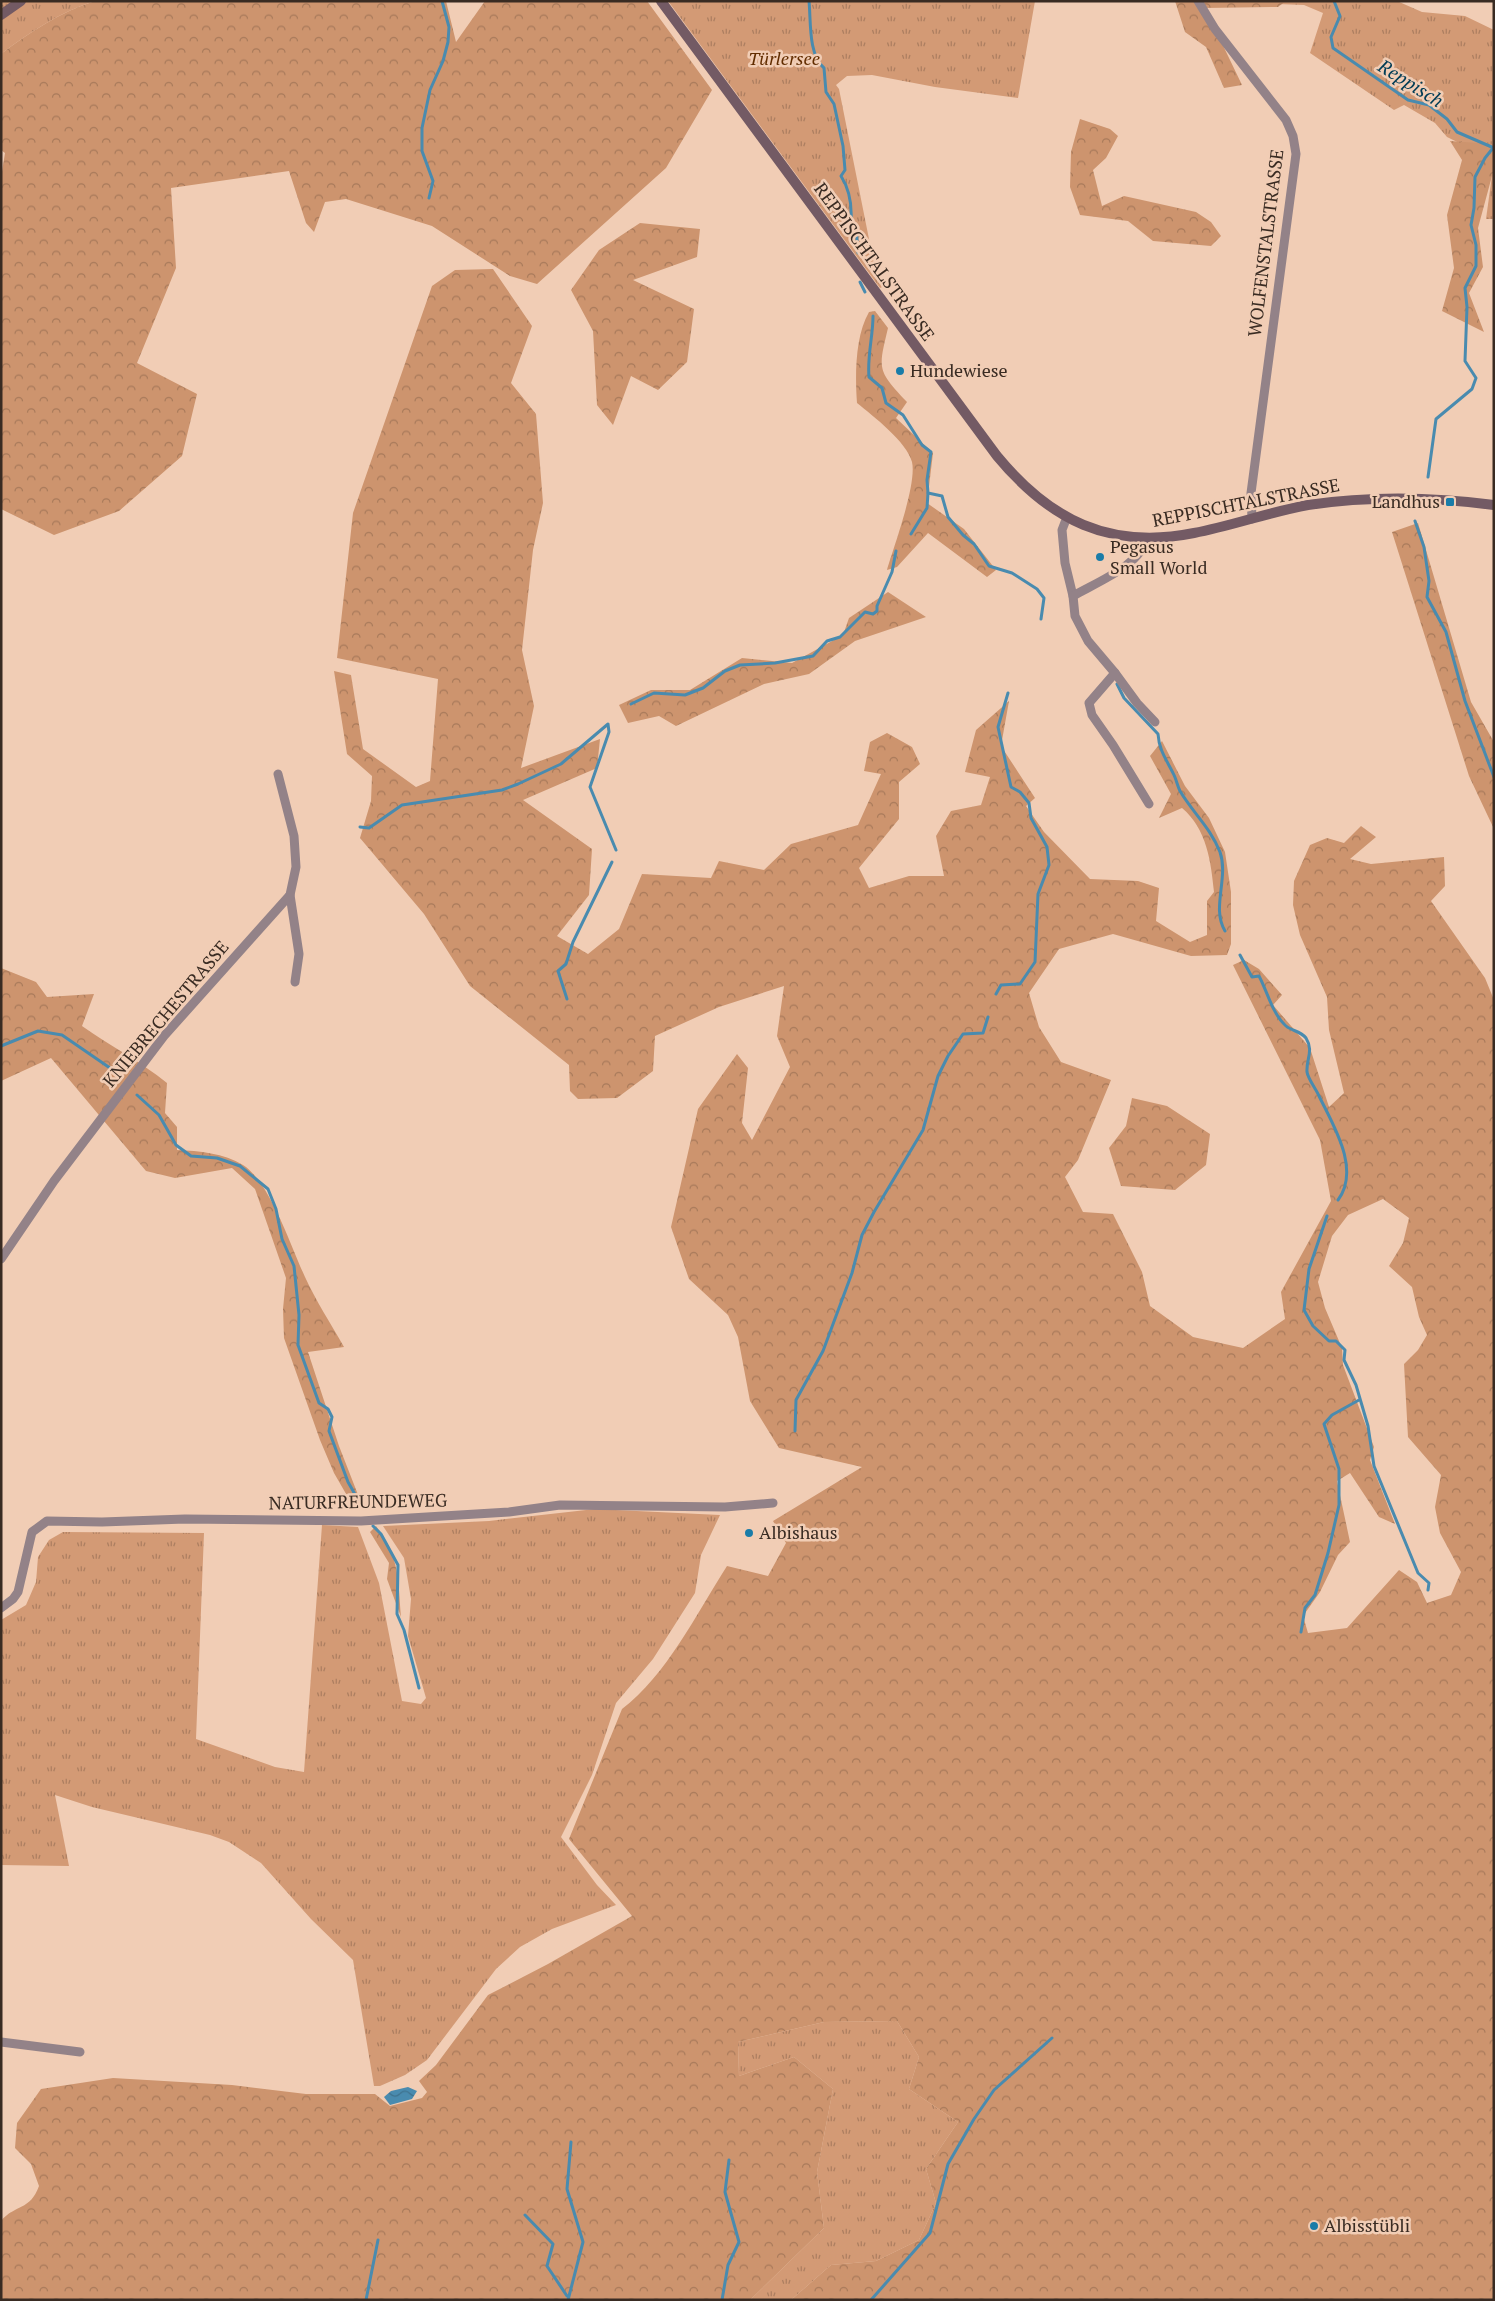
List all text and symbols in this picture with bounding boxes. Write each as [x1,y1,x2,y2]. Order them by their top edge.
park label: Türlersee [748,46,820,70]
water label: Reppisch [1373,52,1449,112]
street label: WOLFENSTALSTRASSE [1242,148,1288,338]
street label: REPPISCHTALSTRASSE [809,177,940,345]
place label: Hundewiese [910,358,1008,382]
marker: Hundewiese [894,365,906,377]
street label: REPPISCHTALSTRASSE [1150,472,1341,532]
place label: Landhus [1372,489,1440,513]
marker: Landhus [1444,496,1456,508]
place label: Pegasus Small World [1110,534,1207,579]
marker: Pegasus Small World [1094,551,1106,563]
street label: KNIEBRECHESTRASSE [97,935,234,1092]
street label: NATURFREUNDEWEG [268,1487,448,1515]
place label: Albishaus [759,1520,838,1544]
marker: Albishaus [743,1527,755,1539]
place label: Albisstübli [1324,2213,1410,2237]
marker: Albisstübli [1308,2220,1320,2232]

